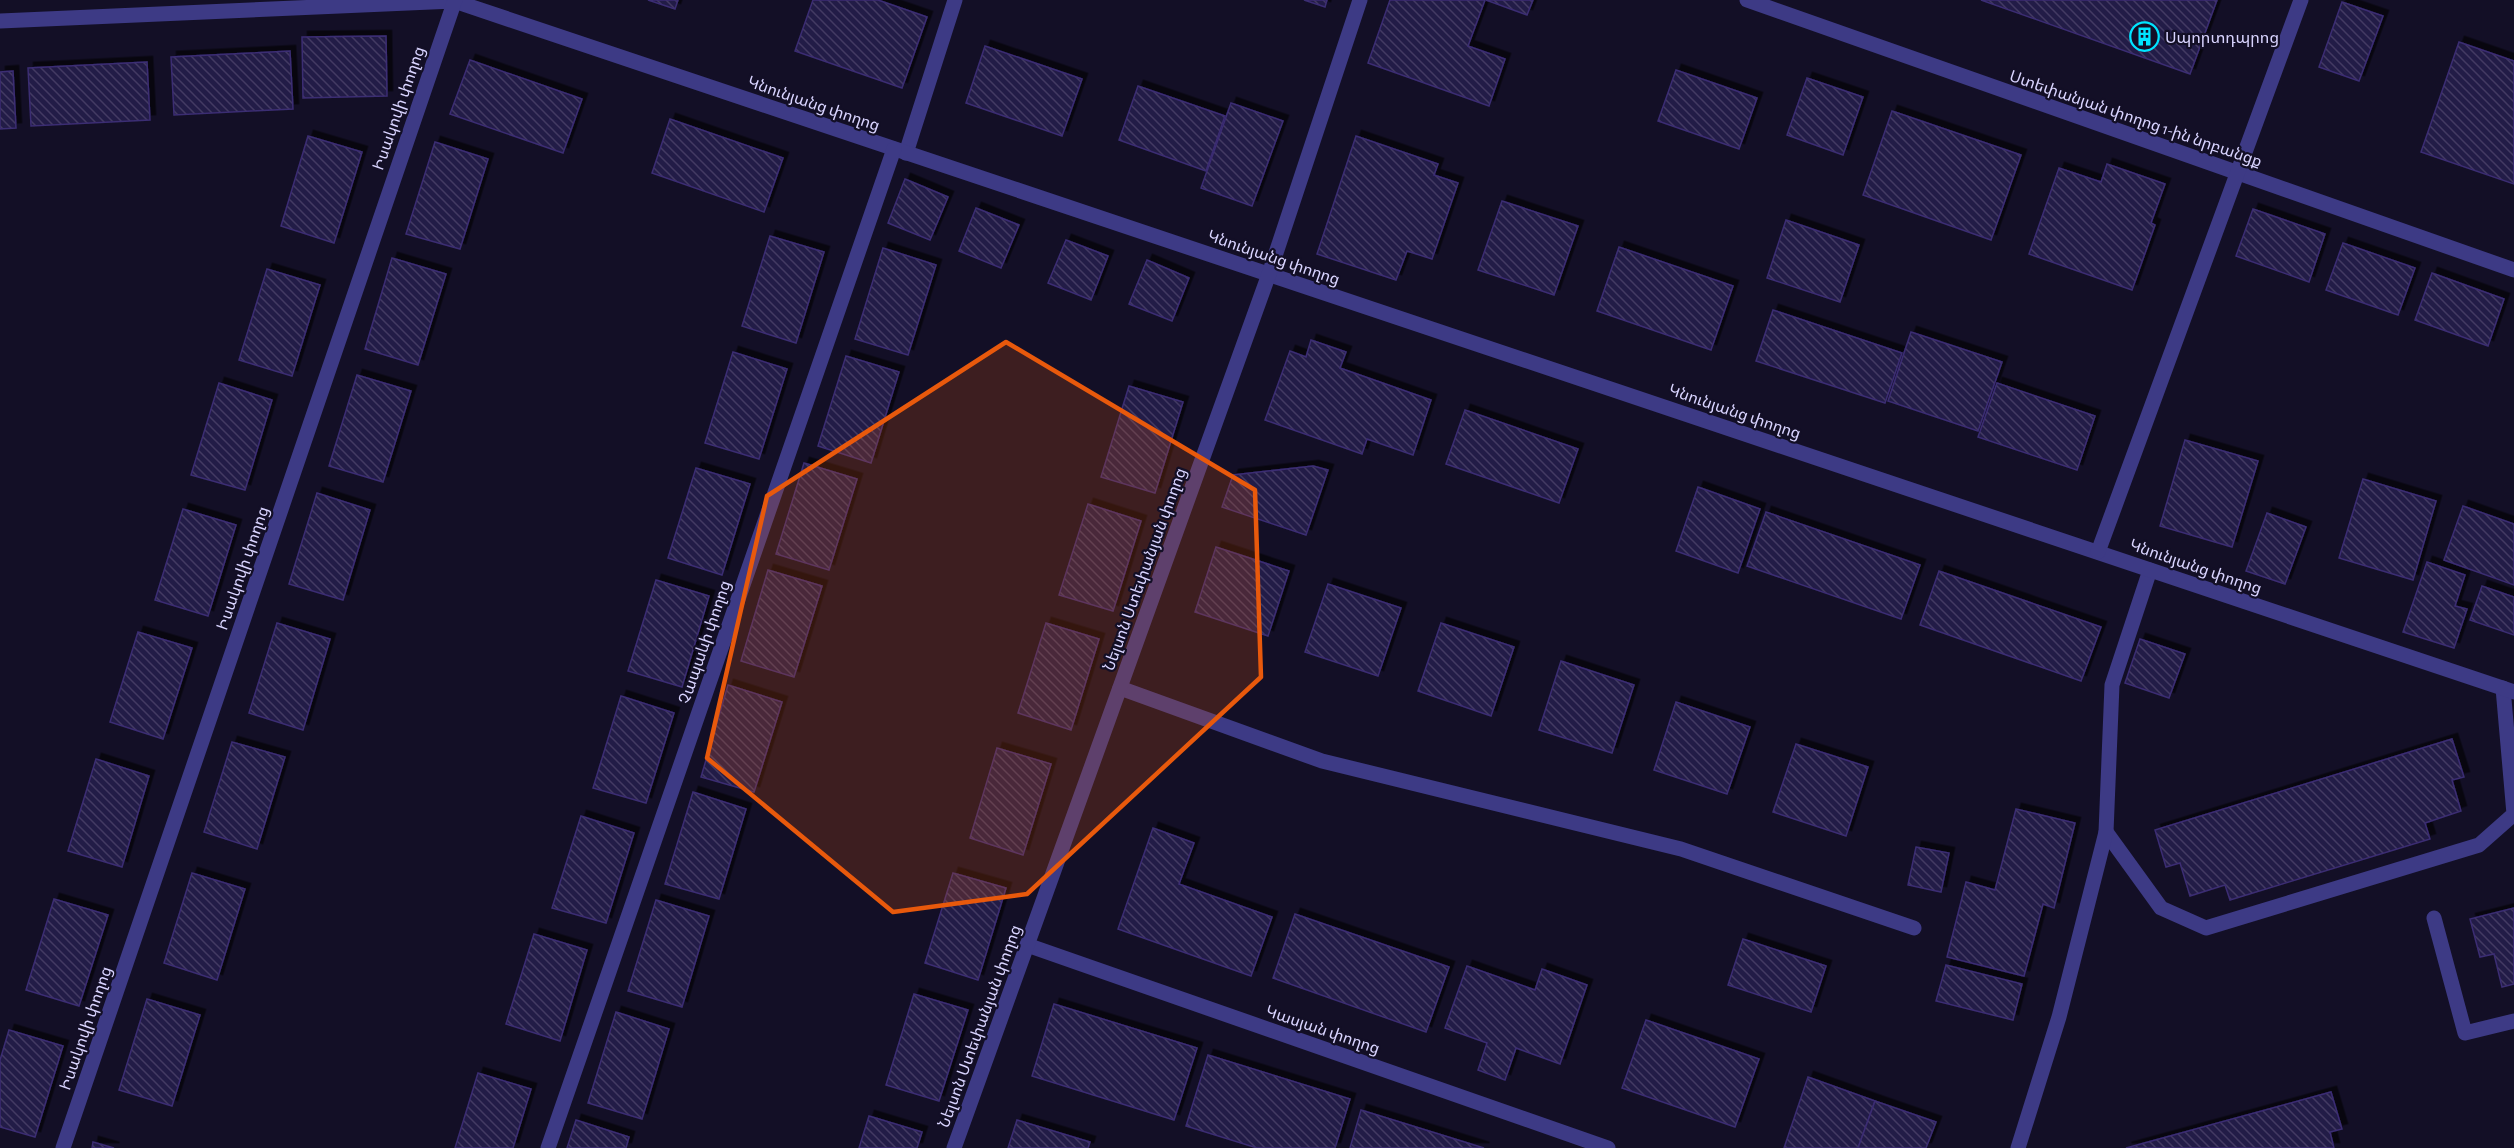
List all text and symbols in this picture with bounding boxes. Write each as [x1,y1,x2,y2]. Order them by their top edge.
building icon: Սպորտդպրոց [2128,21,2160,53]
place label: Սպորտդպրոց [2165,30,2279,47]
street label: Իսակովի փողոց [370,44,429,173]
street label: Ստեփանյան փողոց 1-ին նրբանցք [2007,68,2264,171]
street label: Կնունյանց փողոց [745,74,882,135]
street label: Կնունյանց փողոց [1205,228,1342,289]
street label: Կնունյանց փողոց [1666,382,1803,443]
street label: Նելսոն Ստեփանյան փողոց [1101,466,1190,673]
street label: Իսակովի փողոց [214,504,273,633]
street label: Կնունյանց փողոց [2127,537,2264,598]
street label: Չապաևի փողոց [676,579,735,706]
street label: Նելսոն Ստեփանյան փողոց [936,923,1025,1130]
street label: Իսակովի փողոց [57,964,116,1093]
street label: Կասյան փողոց [1263,1003,1382,1058]

